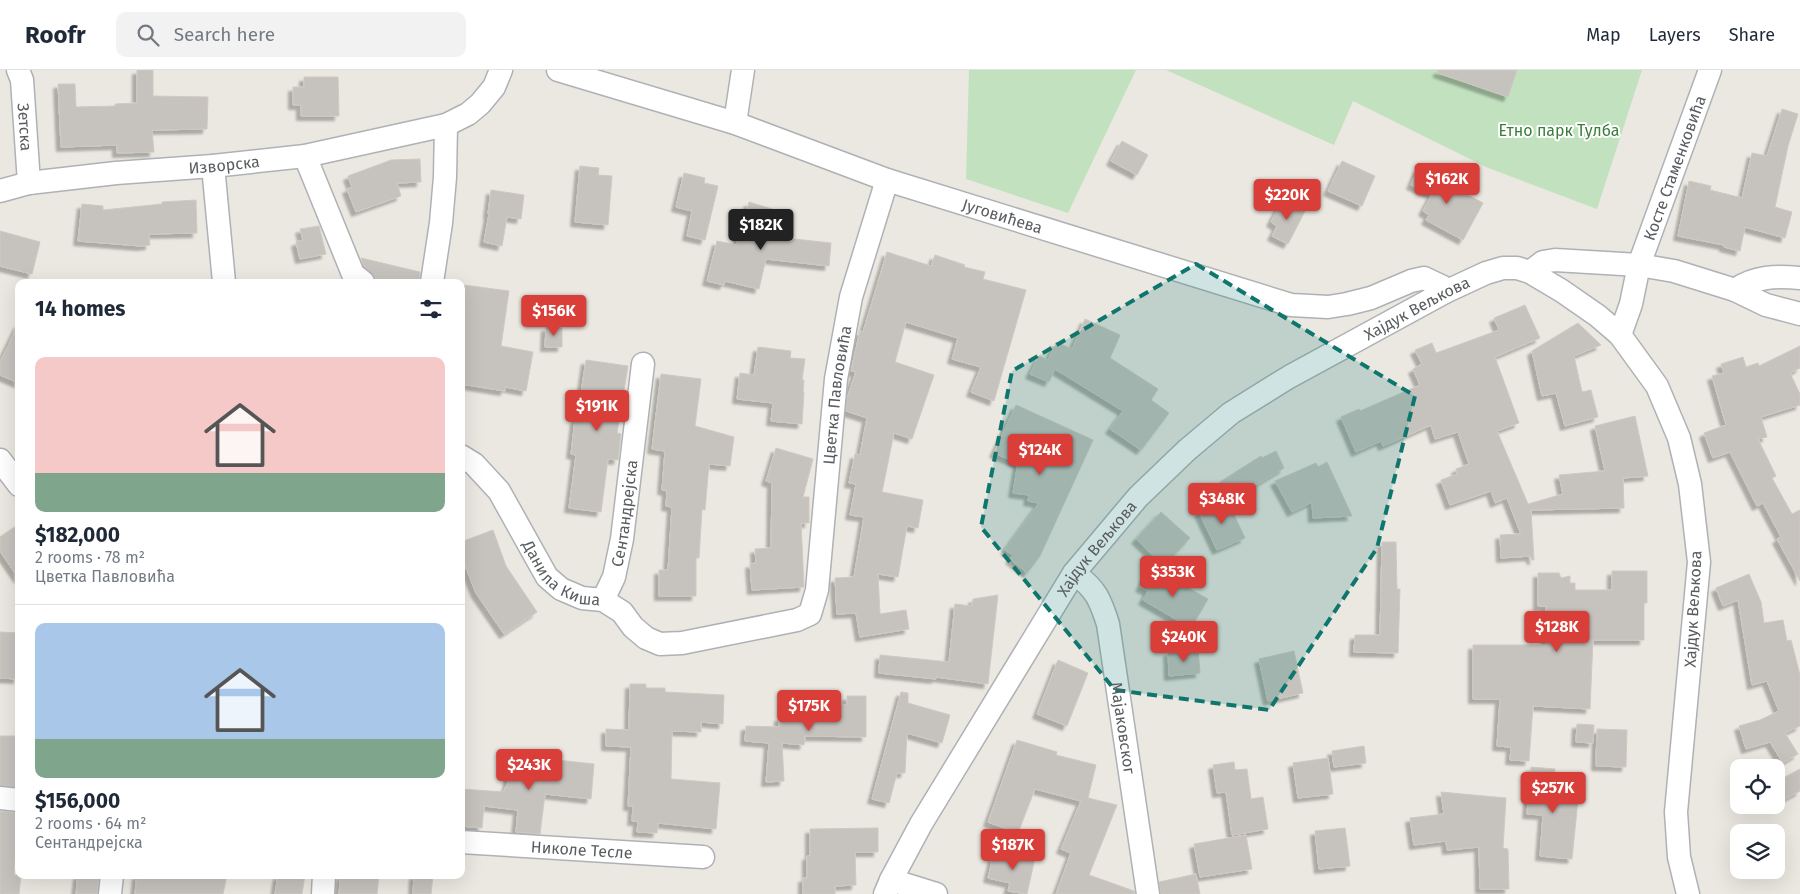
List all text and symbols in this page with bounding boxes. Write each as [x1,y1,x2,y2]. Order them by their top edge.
search box [116,12,466,57]
text: Roofr [25,21,86,49]
icon: search [134,21,162,49]
text: Search here [174,23,275,46]
text: Map [1586,24,1621,46]
text: Layers [1649,24,1701,46]
text: Share [1729,24,1775,46]
street label: Косте Стаменковића [1639,93,1709,243]
street label: Зетска [14,103,36,152]
park label: Етно парк Тулба [1499,121,1619,140]
street label: Изворска [188,152,260,177]
pin: $162K [1412,162,1482,205]
text: $162K [1426,169,1468,188]
pin: $220K [1252,178,1322,221]
text: $220K [1265,185,1309,204]
street label: Југовићева [960,194,1045,237]
pin: $182K [726,208,796,251]
text: $182K [739,215,783,234]
street label: Хајдук Вељкова [1361,272,1473,344]
pin: $156K [519,294,589,337]
icon: filters [417,295,445,323]
text: 14 homes [35,296,125,322]
text: $156K [532,301,576,320]
street label: Цветка Павловића [819,324,855,465]
icon: home [195,390,285,480]
pin: $191K [562,390,632,432]
text: $191K [576,396,618,415]
pin: $124K [1005,434,1075,476]
text: $124K [1019,440,1061,459]
street label: Сентандрејска [607,459,641,569]
pin: $348K [1187,482,1257,525]
text: $348K [1199,489,1245,508]
street label: Хајдук Вељкова [1053,497,1140,600]
text: $182,000 [35,522,120,548]
street label: Данила Киша [518,536,601,609]
text: 2 rooms · 78 m² [35,548,145,567]
street label: Хајдук Вељкова [1680,550,1706,668]
pin: $353K [1138,556,1208,598]
text: $353K [1151,562,1195,581]
text: Цветка Павловића [35,567,175,586]
pin: $128K [1522,610,1592,653]
text: $128K [1535,617,1579,636]
pin: $240K [1149,620,1219,663]
text: $240K [1162,627,1206,646]
icon: home [195,655,285,745]
street label: Мајаковског [1107,681,1140,775]
pin: $175K [774,690,844,732]
text: $175K [788,696,830,715]
pin: $243K [494,748,564,791]
text: $243K [507,755,551,774]
map controls [1730,759,1785,879]
button: locate [1730,759,1785,814]
pin: $257K [1518,772,1588,814]
text: $257K [1532,778,1574,797]
text: $156,000 [35,788,120,814]
text: 2 rooms · 64 m² [35,814,146,833]
button: layers [1730,824,1785,879]
pin: $187K [978,828,1048,871]
text: Сентандрејска [35,833,143,852]
text: $187K [992,835,1034,854]
street label: Николе Тесле [530,837,633,862]

